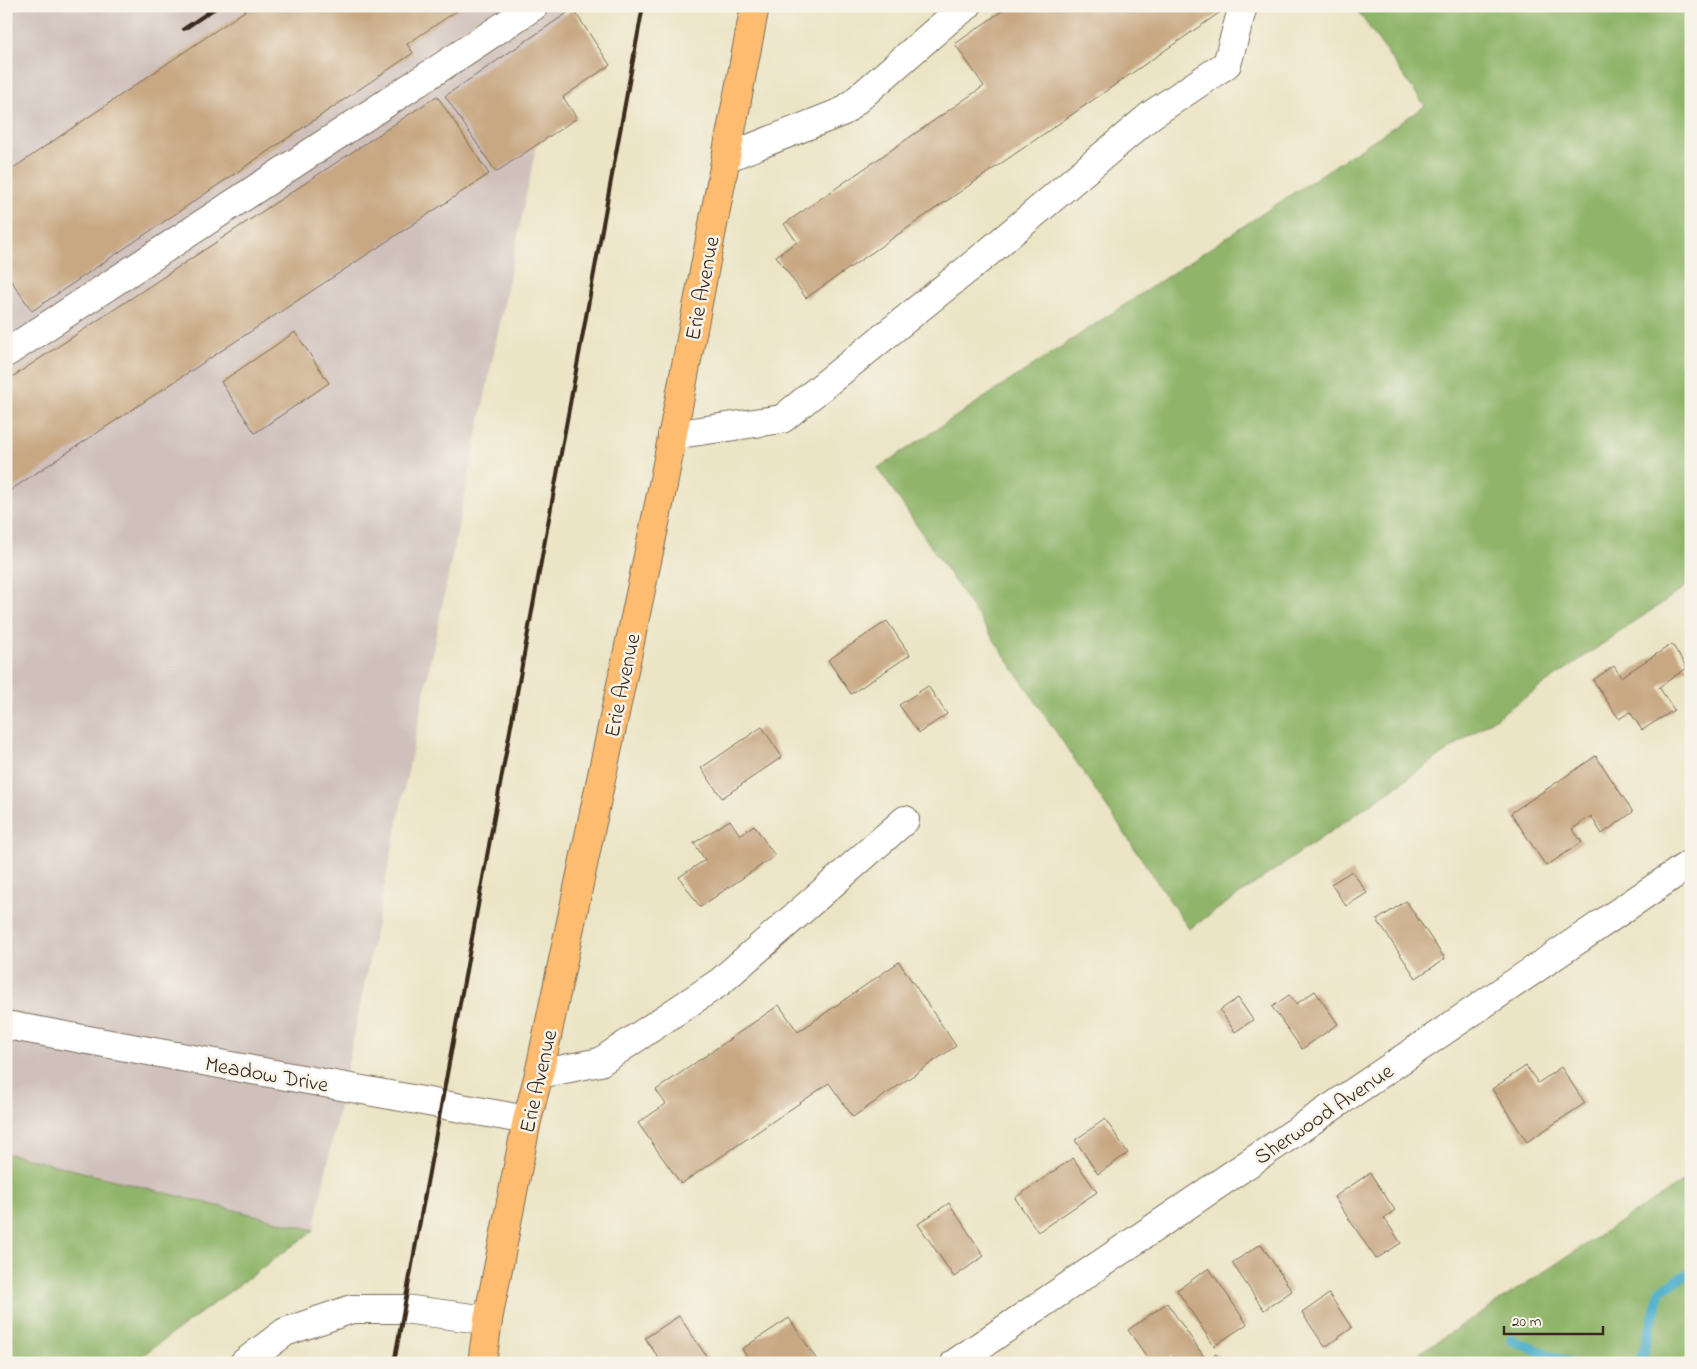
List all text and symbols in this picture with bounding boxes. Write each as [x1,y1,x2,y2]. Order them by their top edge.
street label: Erie Avenue [678,234,730,343]
street label: Erie Avenue [597,631,651,740]
street label: Erie Avenue [512,1027,567,1137]
street label: Meadow Drive [202,1049,331,1103]
street label: Sherwood Avenue [1249,1057,1401,1174]
scale bar [1504,1304,1603,1336]
text: 20 m [1512,1311,1542,1333]

